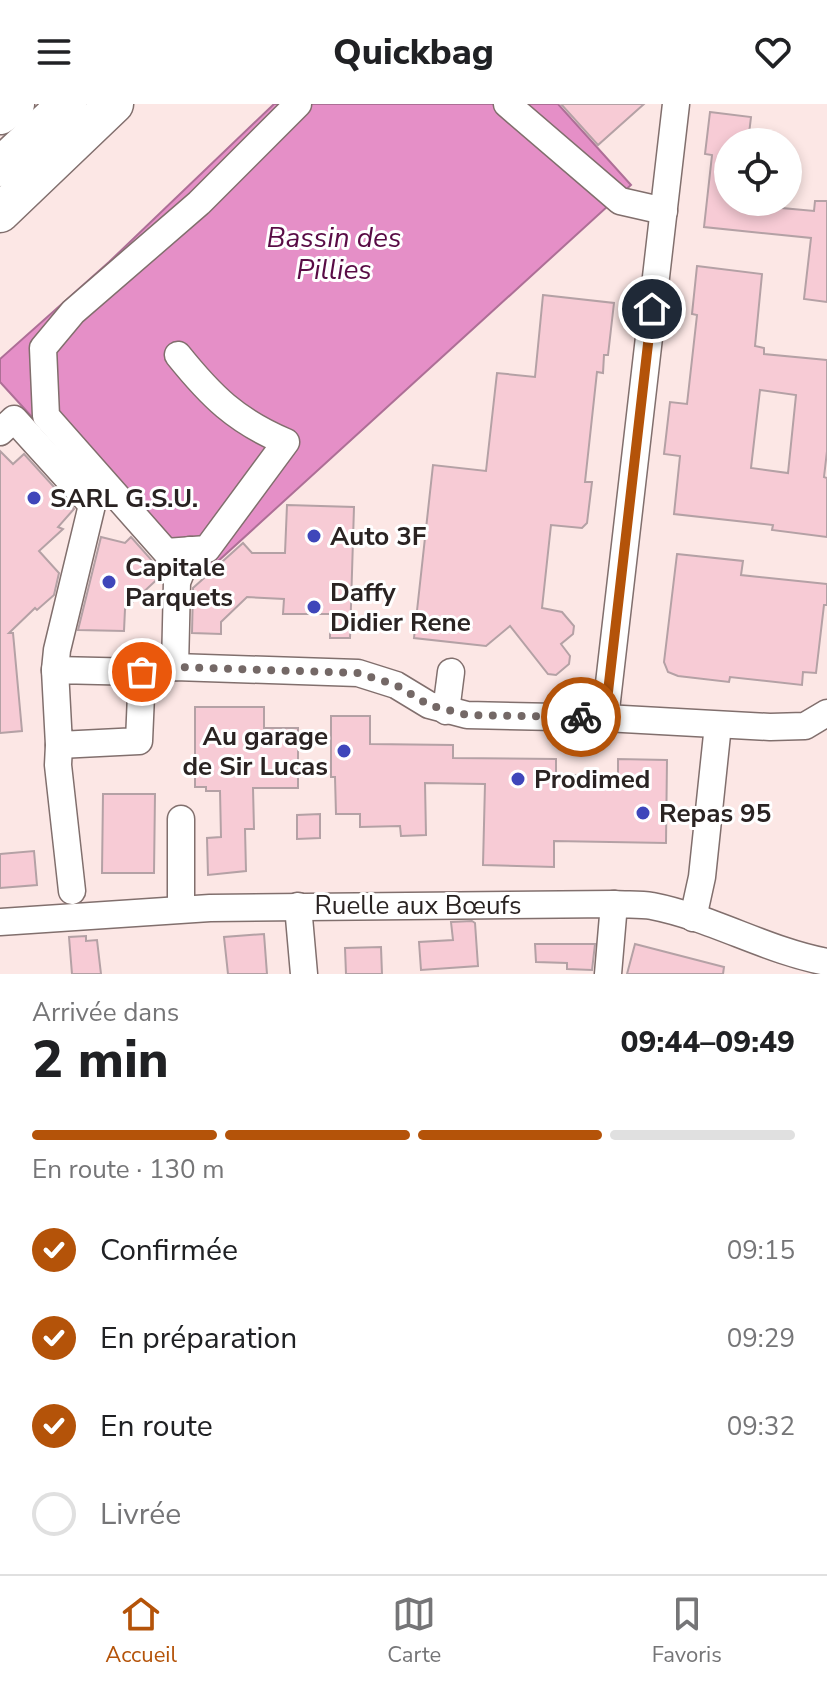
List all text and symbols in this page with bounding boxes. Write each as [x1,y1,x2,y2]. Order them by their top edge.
text: Quickbag [333,28,494,77]
icon: menu [32,30,76,74]
icon: heart [751,30,795,74]
map controls [714,128,802,216]
button: locate [714,128,802,216]
water label: Bassin des Pillies [267,219,402,289]
pin [618,275,686,343]
icon: home [630,287,674,331]
place label: SARL G.S.U. [50,481,198,516]
marker: SARL G.S.U. [25,489,43,507]
place label: Auto 3F [330,519,426,554]
marker: Auto 3F [305,527,323,545]
place label: Capitale Parquets [125,550,233,615]
marker: Capitale Parquets [100,573,118,591]
place label: Daffy Didier Rene [330,575,471,640]
marker: Daffy Didier Rene [305,598,323,616]
pin [108,638,176,706]
icon: bag [120,650,164,694]
courier [541,677,621,757]
icon: bike [559,695,603,739]
place label: Au garage de Sir Lucas [183,719,328,784]
marker: Au garage de Sir Lucas [335,742,353,760]
place label: Prodimed [534,762,650,797]
marker: Prodimed [509,770,527,788]
place label: Repas 95 [659,796,771,831]
marker: Repas 95 [634,804,652,822]
street label: Ruelle aux Bœufs [314,888,522,923]
text: Arrivée dans [32,995,179,1030]
text: 09:44–09:49 [620,1022,795,1063]
text: 2 min [32,1024,169,1095]
text: En route · 130 m [32,1152,225,1187]
icon: check [32,1228,76,1272]
text: Confirmée [100,1230,238,1271]
text: 09:15 [727,1233,795,1268]
icon: check [32,1316,76,1360]
text: En préparation [100,1318,297,1359]
text: 09:29 [727,1321,795,1356]
icon: check [32,1404,76,1448]
text: En route [100,1406,213,1447]
text: 09:32 [727,1409,795,1444]
text: Livrée [100,1494,181,1535]
tab: Accueil [105,1592,177,1670]
tab: Carte [387,1592,441,1670]
tab: Favoris [652,1592,722,1670]

